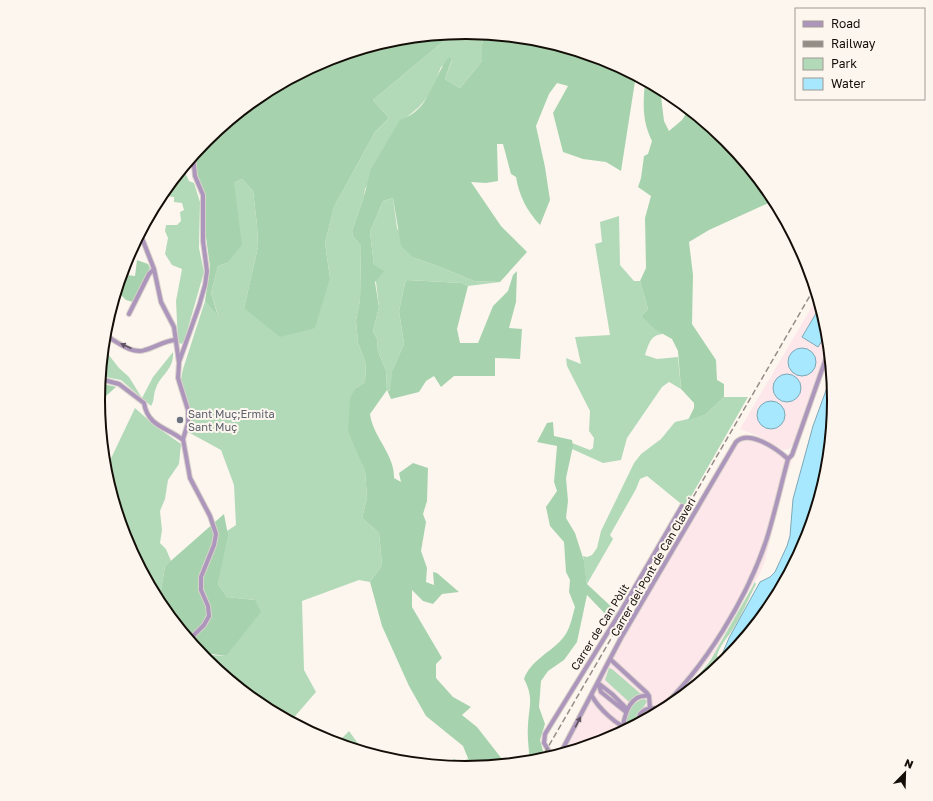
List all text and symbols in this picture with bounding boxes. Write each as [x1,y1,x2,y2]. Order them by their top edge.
legend [795,8,925,100]
text: Road [831,16,860,31]
text: Railway [831,36,876,51]
text: Park [831,56,857,71]
text: Water [831,76,865,91]
one-way arrow [120,343,132,349]
place label: Sant Muç;Ermita Sant Muç [188,407,275,433]
marker: Sant Muç;Ermita Sant Muç [175,415,185,425]
street label: Carrer del Pont de Can Claveri [607,495,698,638]
street label: Carrer de Can Pòlit [568,581,631,672]
one-way arrow [575,716,582,727]
north arrow [885,753,925,793]
text: N [903,756,915,771]

